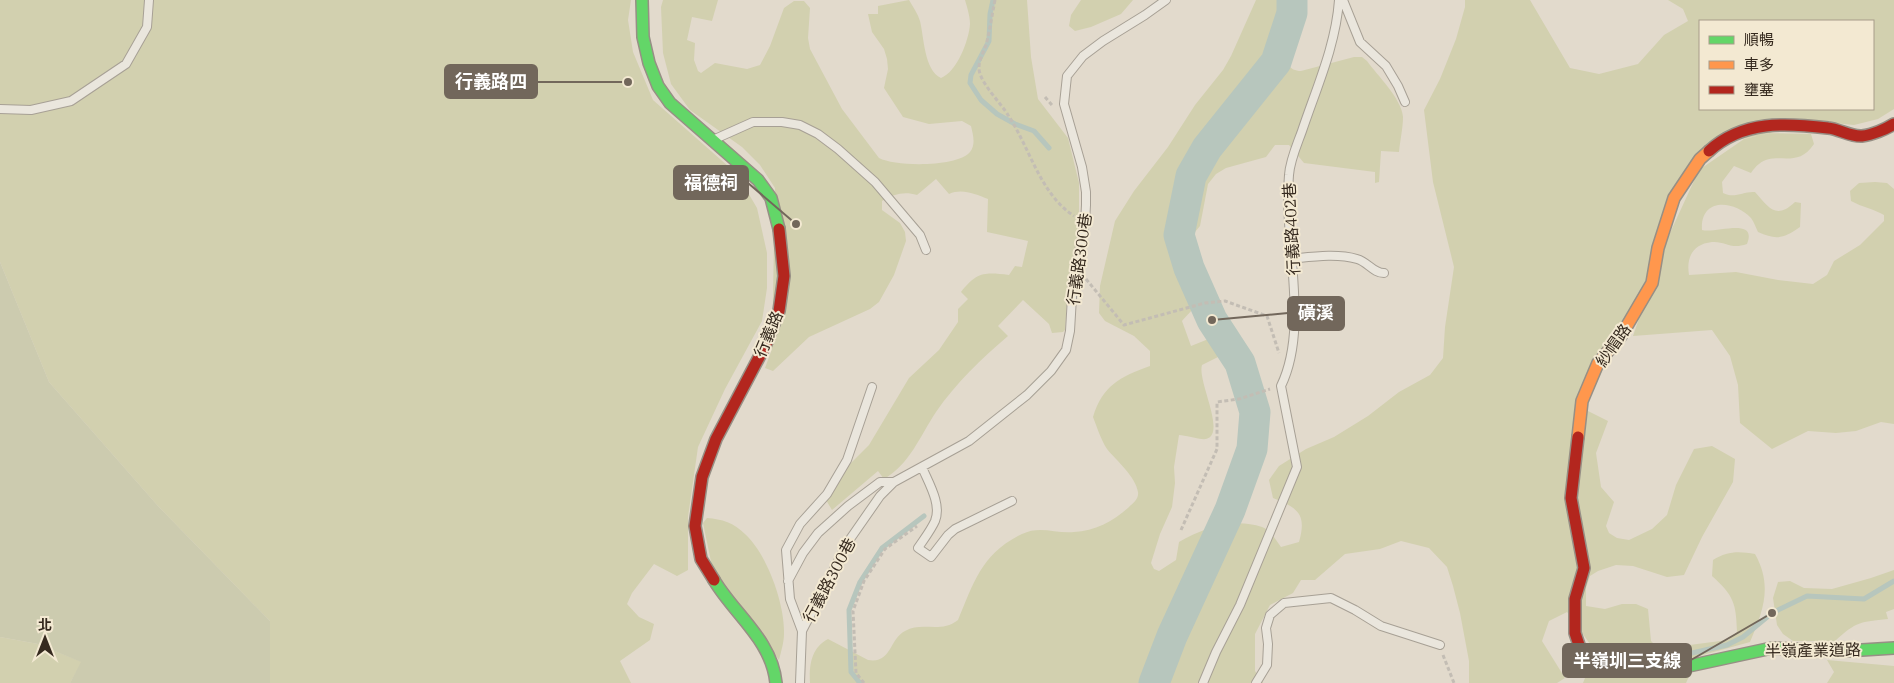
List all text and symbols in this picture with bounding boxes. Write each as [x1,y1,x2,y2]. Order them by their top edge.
legend [1699,20,1874,110]
text: 順暢 [1744,30,1774,49]
text: 車多 [1744,55,1774,74]
callout: 行義路四 [445,65,537,98]
text: 行義路四 [455,70,527,93]
text: 壅塞 [1744,80,1774,99]
callout: 福德祠 [674,166,748,199]
text: 福德祠 [684,171,738,194]
street label: 行義路402巷 [1279,182,1303,276]
street label: 行義路300巷 [1063,212,1095,306]
callout: 磺溪 [1288,297,1344,330]
text: 磺溪 [1298,301,1334,324]
street label: 行義路 [749,308,787,360]
street label: 紗帽路 [1591,320,1635,370]
street label: 行義路300巷 [798,534,860,626]
north arrow [20,613,70,663]
text: 北 [38,616,52,634]
street label: 半嶺產業道路 [1765,639,1861,661]
callout: 半嶺圳三支線 [1563,644,1691,677]
text: 半嶺圳三支線 [1573,649,1681,672]

